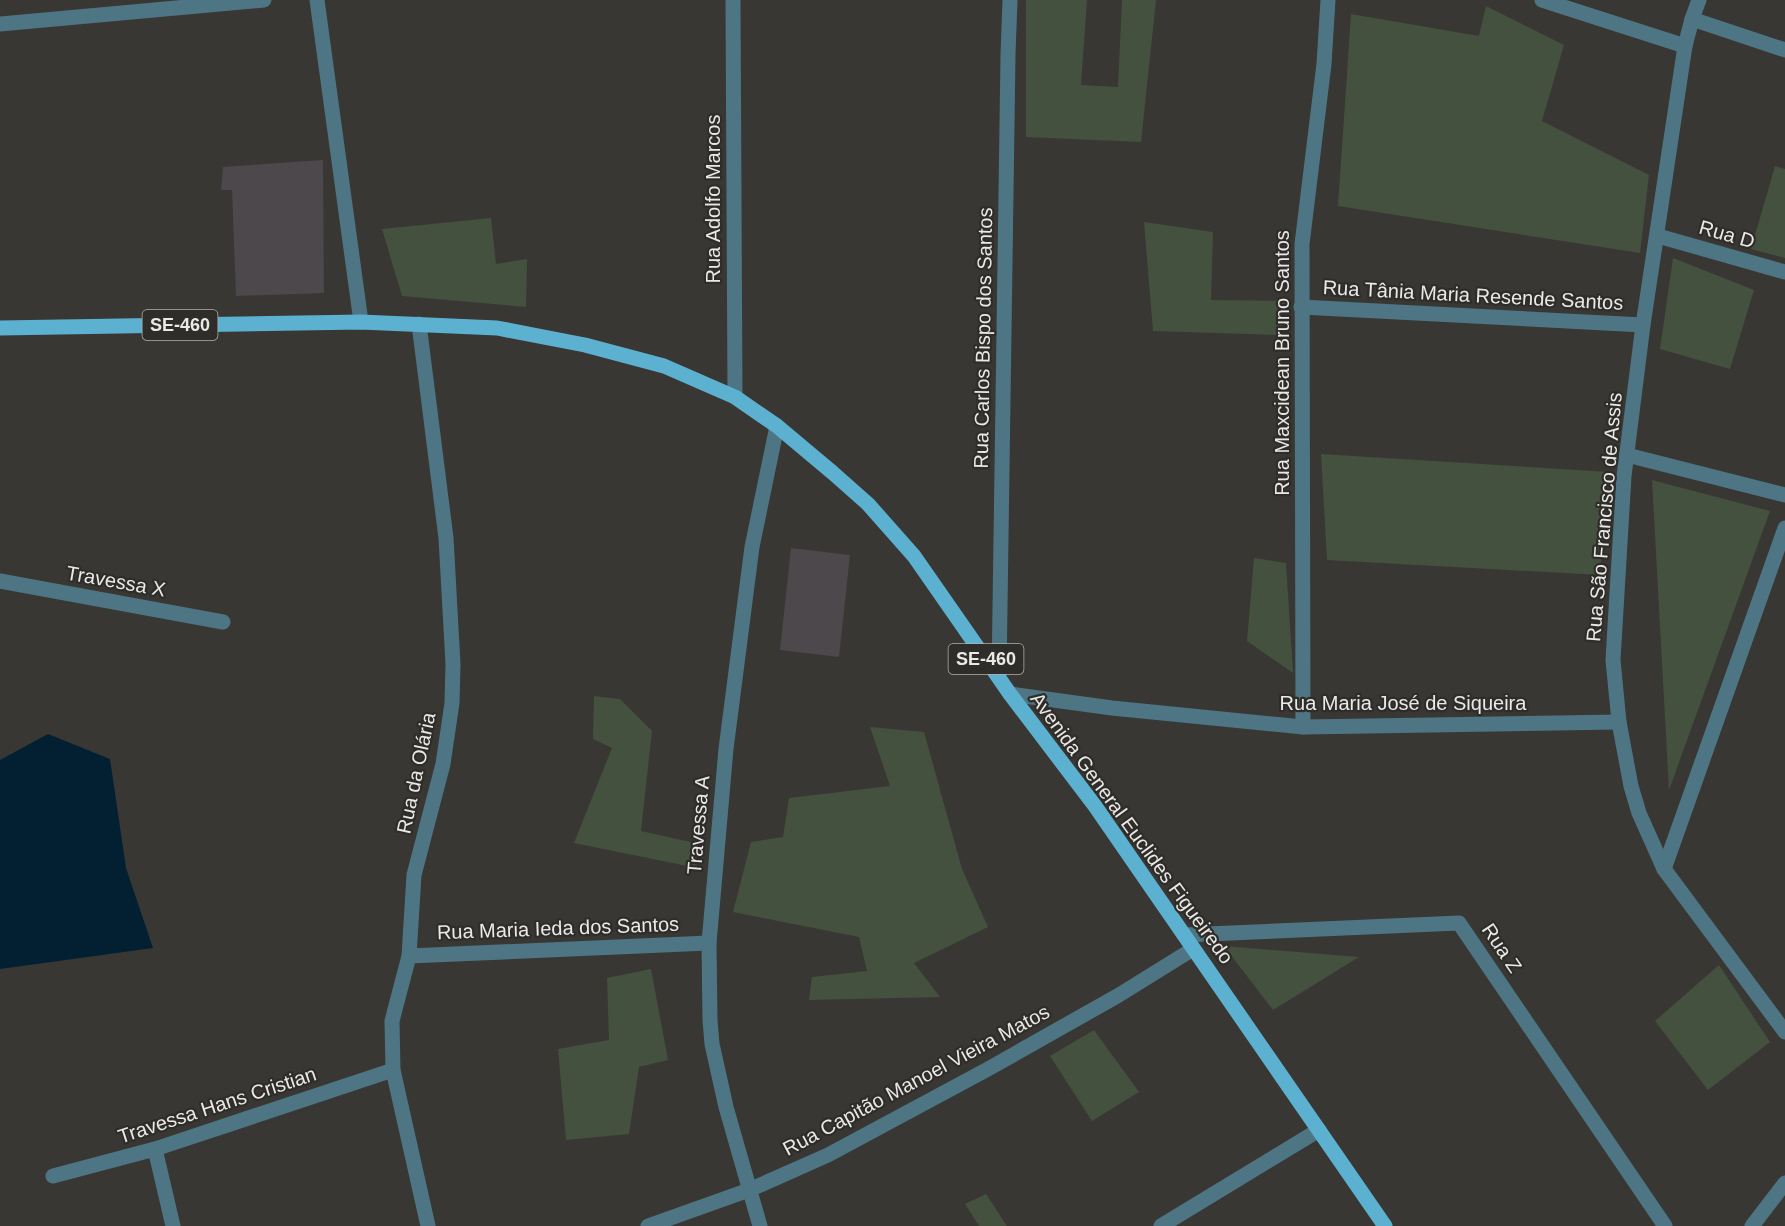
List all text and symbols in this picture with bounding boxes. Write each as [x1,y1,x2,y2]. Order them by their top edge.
street label: Rua Adolfo Marcos [702,115,724,283]
street label: Rua Carlos Bispo dos Santos [970,207,996,469]
street label: Rua D [1697,216,1757,252]
street label: Rua Maxcidean Bruno Santos [1271,230,1293,496]
street label: Rua Tânia Maria Resende Santos [1322,276,1624,314]
road number: SE-460 [142,310,218,340]
street label: Rua São Francisco de Assis [1582,391,1626,643]
street label: Travessa X [65,561,167,601]
road number: SE-460 [948,644,1024,674]
street label: Avenida General Euclides Figueiredo [1026,688,1238,968]
street label: Rua Maria José de Siqueira [1280,692,1527,714]
street label: Rua da Olária [392,710,440,836]
street label: Travessa A [683,774,713,875]
street label: Rua Maria Ieda dos Santos [437,913,679,943]
street label: Rua Z [1478,919,1526,977]
street label: Rua Capitão Manoel Vieira Matos [779,1000,1053,1160]
street label: Travessa Hans Cristian [115,1063,319,1147]

